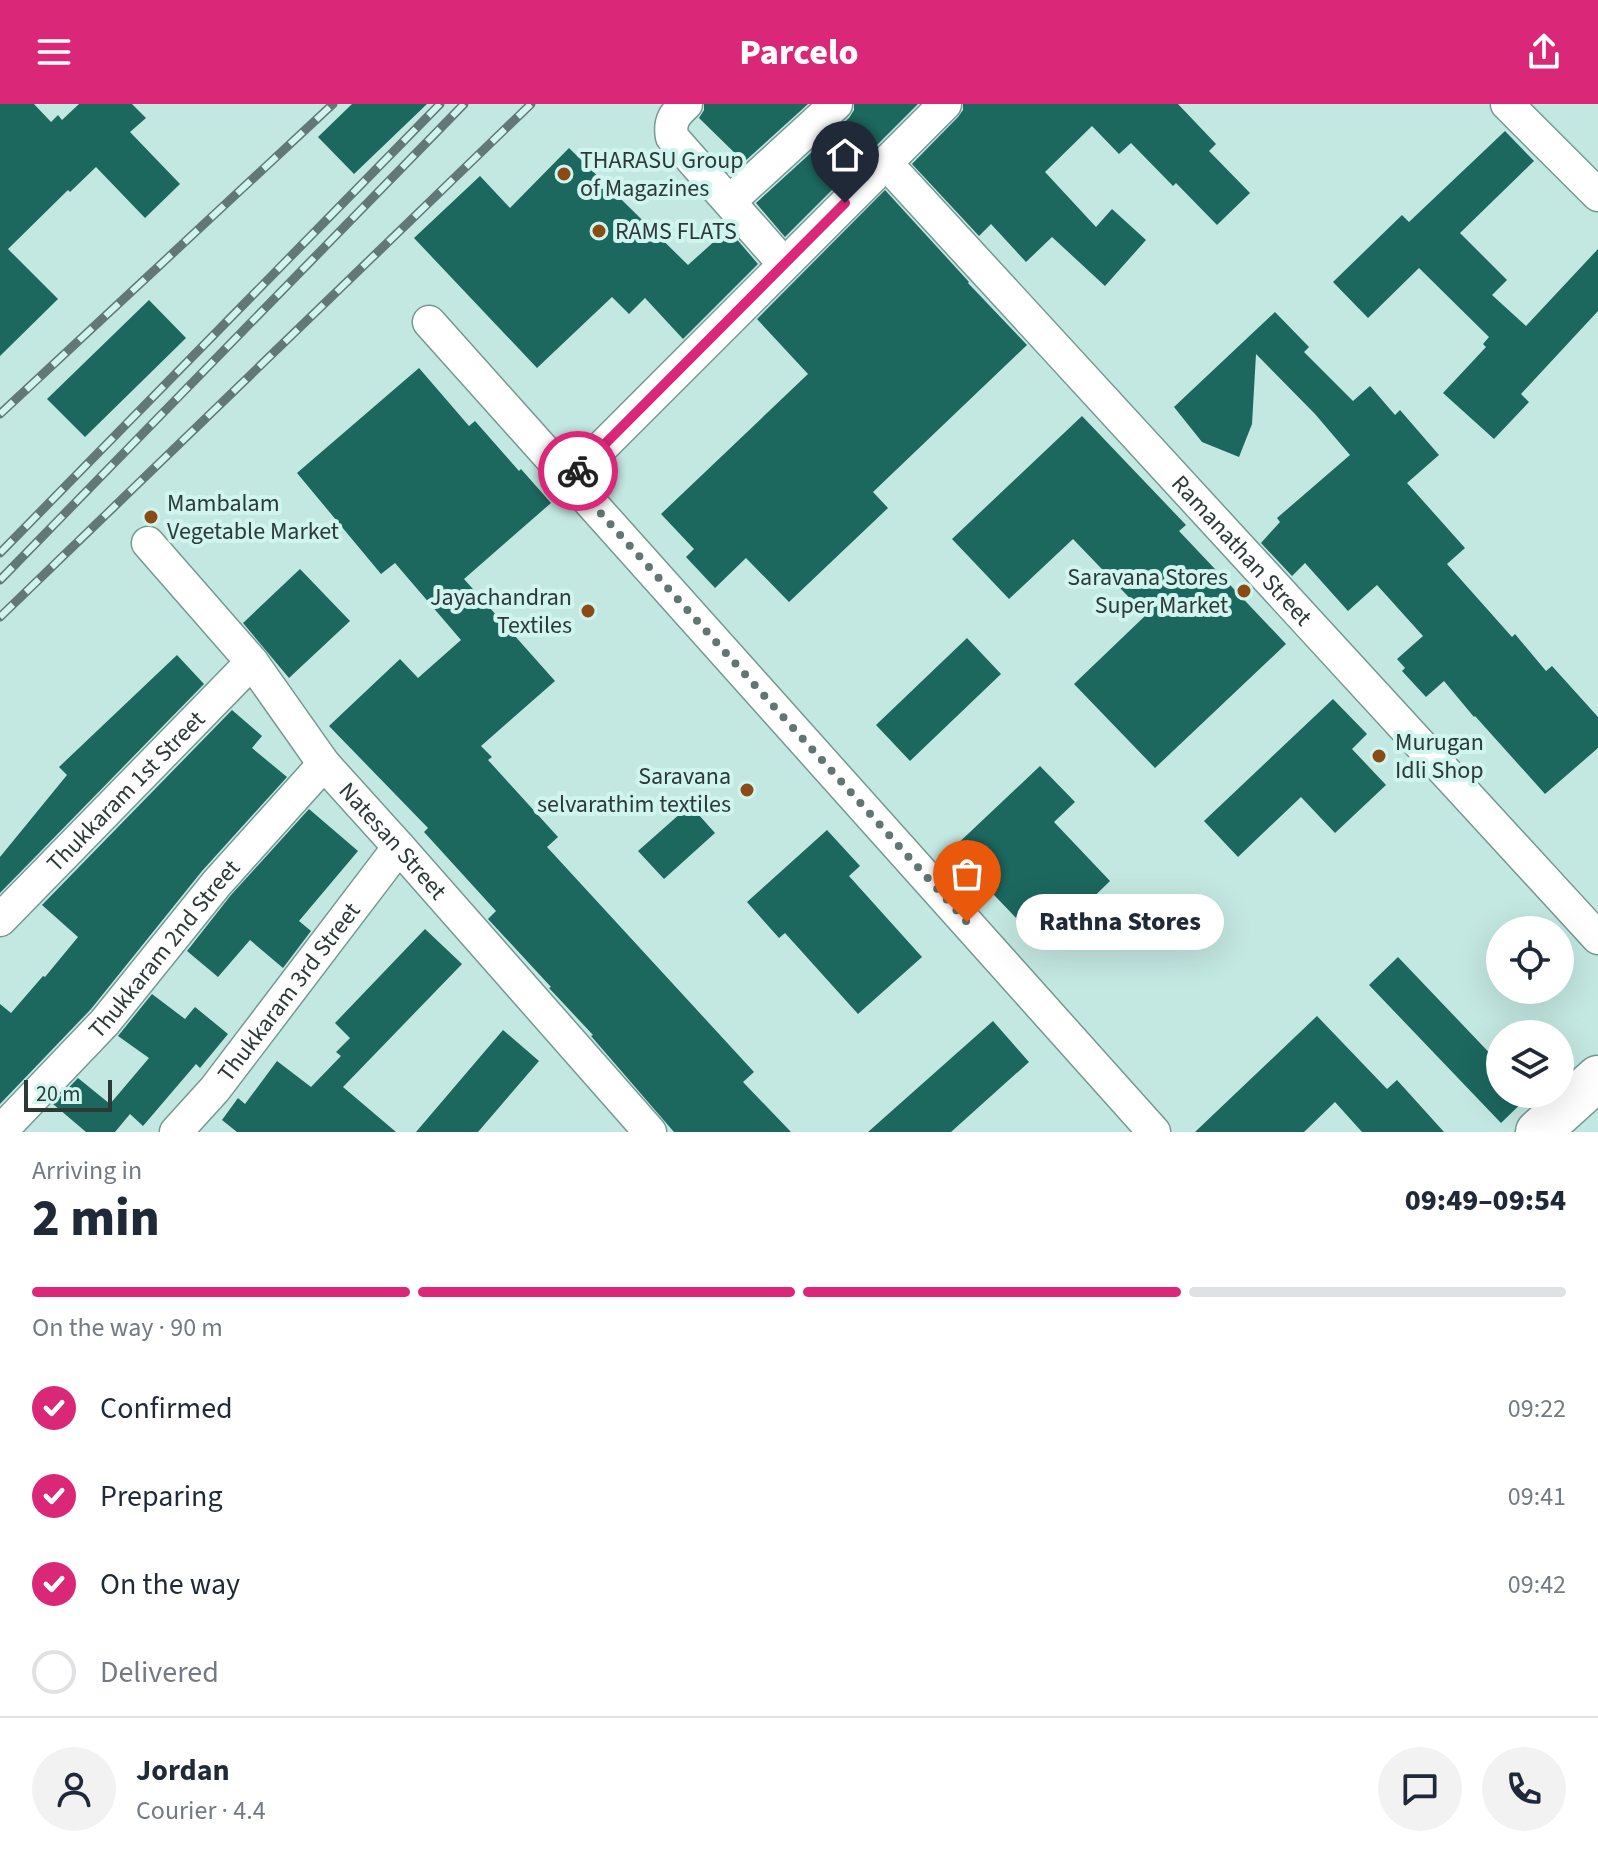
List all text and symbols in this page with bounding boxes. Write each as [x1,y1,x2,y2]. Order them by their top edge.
text: Parcelo [739,27,859,78]
icon: menu [32,30,76,74]
icon: share [1522,30,1566,74]
pin [811,121,879,203]
icon: home [823,133,867,177]
place label: THARASU Group of Magazines [580,143,744,206]
marker: THARASU Group of Magazines [555,165,573,183]
place label: RAMS FLATS [615,214,737,249]
marker: RAMS FLATS [590,222,608,240]
courier [538,431,618,511]
icon: bike [556,449,600,493]
street label: Ramanathan Street [1163,467,1320,634]
place label: Mambalam Vegetable Market [167,486,339,549]
marker: Mambalam Vegetable Market [142,508,160,526]
place label: Saravana Stores Super Market [1067,560,1228,623]
place label: Jayachandran Textiles [430,580,572,643]
marker: Saravana Stores Super Market [1235,582,1253,600]
marker: Jayachandran Textiles [579,602,597,620]
street label: Thukkaram 1st Street [39,703,213,880]
place label: Murugan Idli Shop [1395,725,1484,788]
marker: Murugan Idli Shop [1370,747,1388,765]
place label: Saravana selvarathim textiles [537,759,731,822]
street label: Natesan Street [330,774,455,908]
marker: Saravana selvarathim textiles [738,781,756,799]
pin [933,840,1001,922]
street label: Thukkaram 2nd Street [81,852,248,1047]
icon: bag [945,852,989,896]
callout: Rathna Stores [1015,894,1223,950]
street label: Thukkaram 3rd Street [209,895,369,1089]
text: Rathna Stores [1039,903,1201,940]
map controls [1486,916,1574,1108]
button: locate [1486,916,1574,1004]
button: layers [1486,1020,1574,1108]
scale bar [24,1076,112,1112]
text: 20 m [36,1078,81,1110]
text: Arriving in [32,1152,142,1189]
text: 09:49–09:54 [1405,1179,1566,1222]
text: 2 min [32,1182,160,1256]
text: On the way · 90 m [32,1309,223,1346]
icon: check [32,1386,76,1430]
text: Confirmed [100,1387,233,1430]
text: 09:22 [1508,1390,1566,1427]
icon: check [32,1474,76,1518]
text: Preparing [100,1475,223,1518]
text: 09:41 [1508,1478,1566,1515]
icon: check [32,1562,76,1606]
text: On the way [100,1563,240,1606]
text: 09:42 [1508,1566,1566,1603]
text: Delivered [100,1651,219,1694]
button: person [32,1747,116,1831]
button: chat [1378,1747,1462,1831]
button: phone [1482,1747,1566,1831]
text: Jordan [136,1749,230,1792]
text: Courier · 4.4 [136,1792,266,1829]

